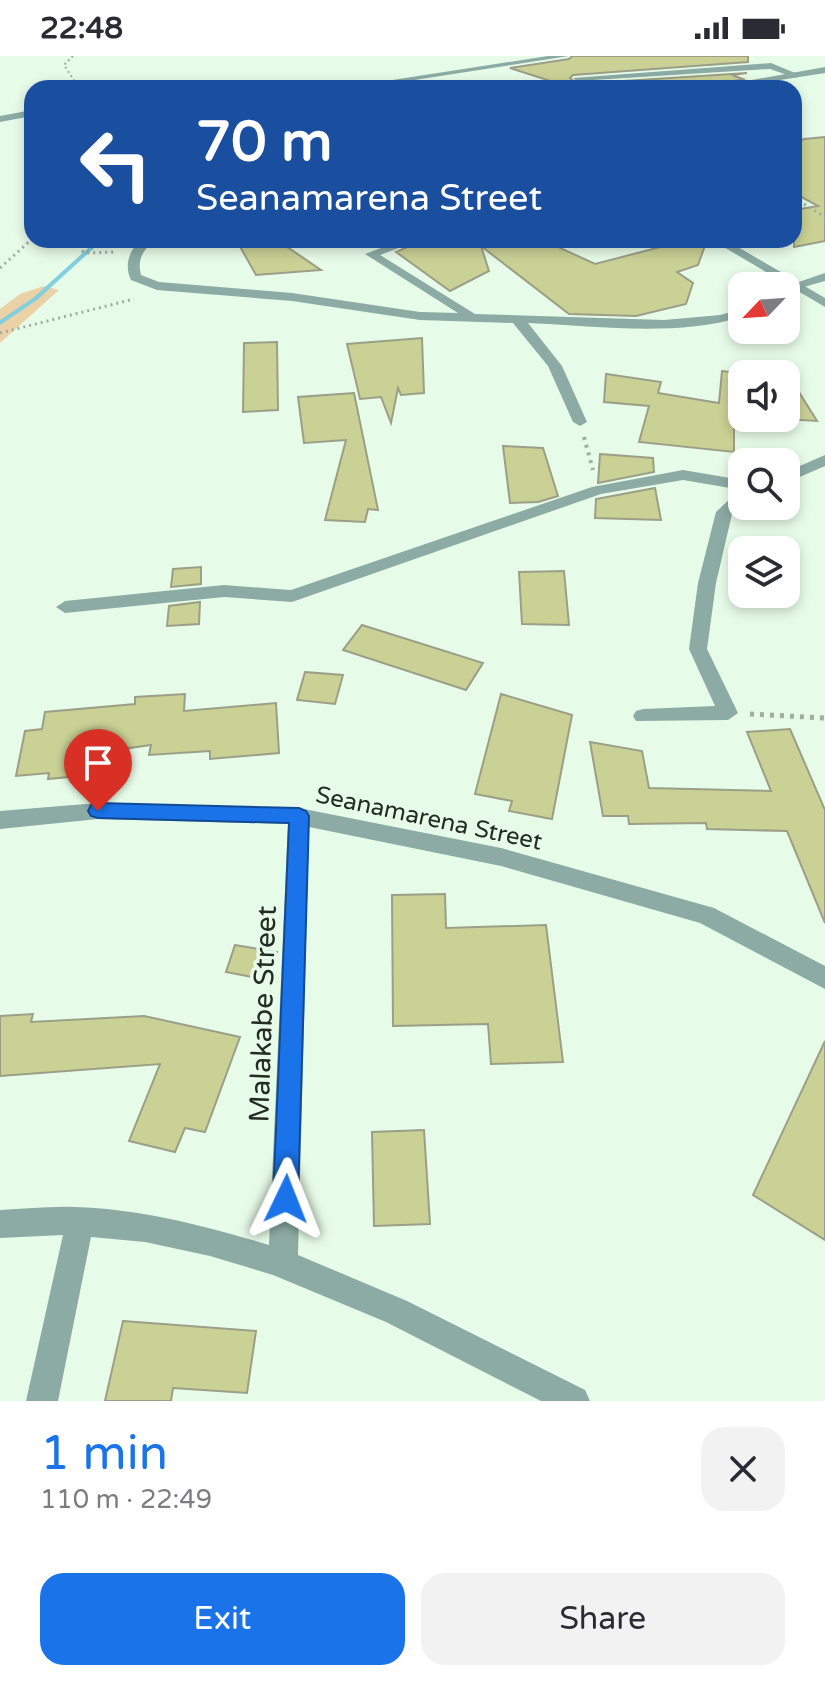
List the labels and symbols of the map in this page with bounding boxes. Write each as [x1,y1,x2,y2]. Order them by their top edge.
north arrow [728,272,800,344]
pin [64,729,132,811]
street label: Seanamarena Street [313,780,545,857]
street label: Malakabe Street [242,905,284,1123]
position arrow [244,1157,328,1241]

